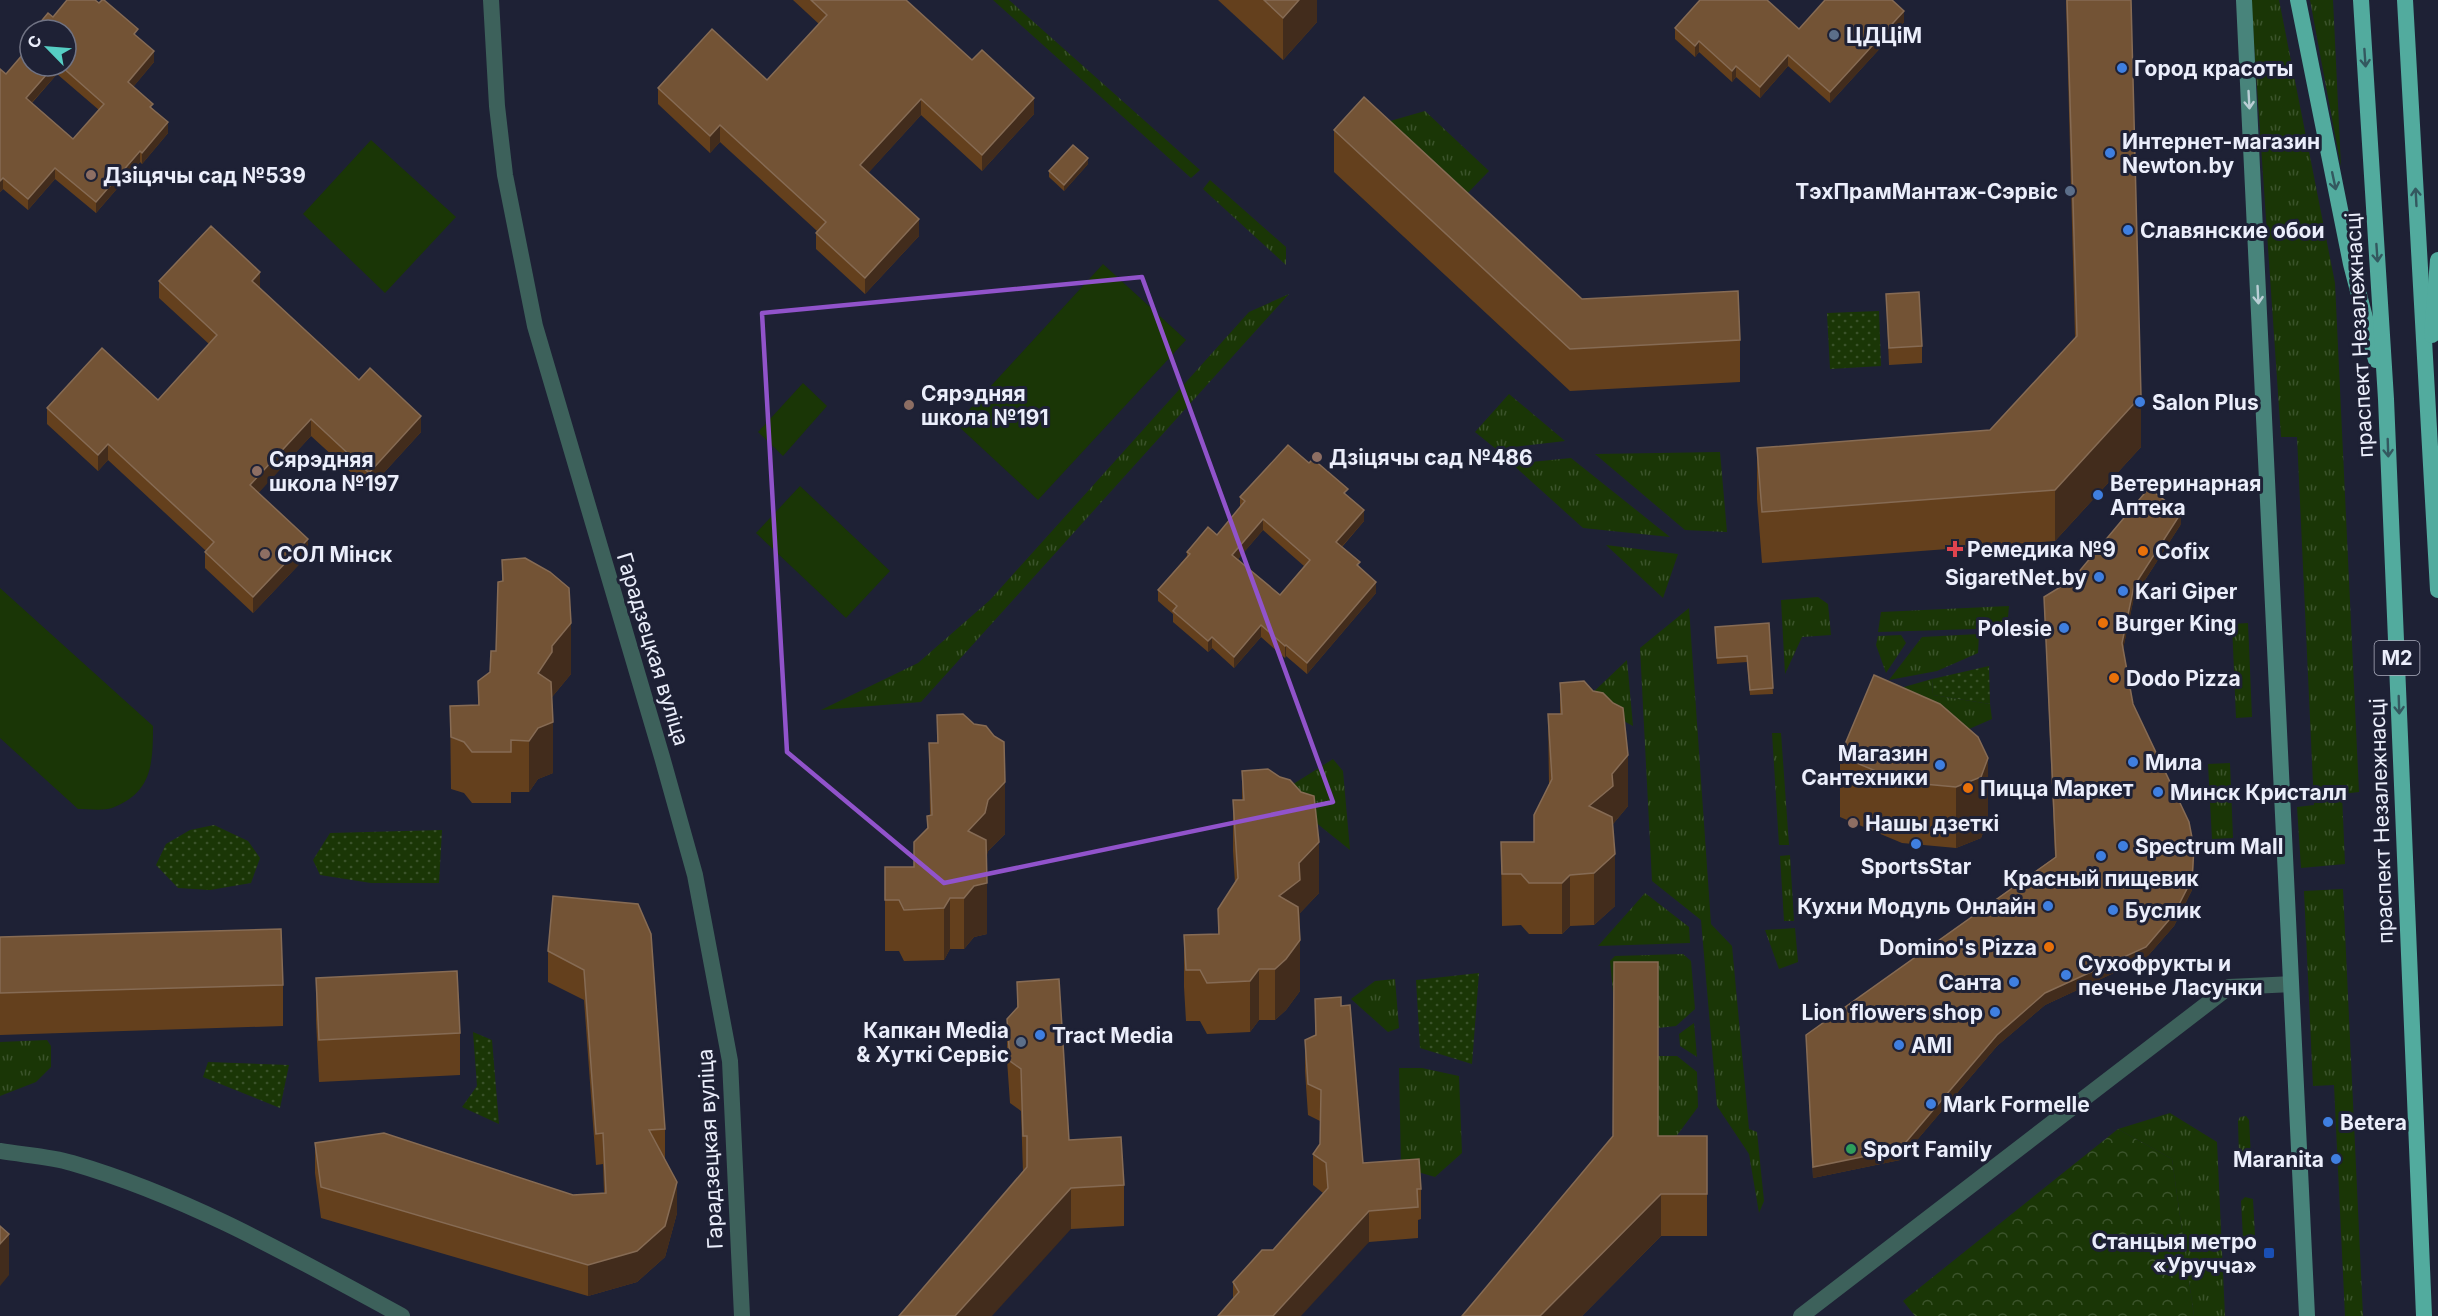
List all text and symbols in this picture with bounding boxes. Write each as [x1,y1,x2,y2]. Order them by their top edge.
north arrow [18,18,78,78]
place label: ЦДЦіМ [1846,23,1922,48]
marker: ЦДЦіМ [1827,28,1841,42]
text: С [23,32,46,51]
one-way arrow [2360,48,2371,68]
place label: Город красоты [2134,56,2294,81]
marker: Город красоты [2115,61,2129,75]
one-way arrow [2243,90,2254,110]
place label: Интернет-магазин Newton.by [2122,129,2320,178]
marker: Интернет-магазин Newton.by [2103,146,2117,160]
place label: Дзіцячы сад №539 [103,163,306,188]
marker: Дзіцячы сад №539 [84,168,98,182]
one-way arrow [2329,171,2340,190]
place label: ТэхПрамМантаж-Сэрвіс [1795,179,2058,204]
marker: ТэхПрамМантаж-Сэрвіс [2063,184,2077,198]
one-way arrow [2410,187,2421,207]
street label: праспект Незалежнасці [2340,212,2378,458]
place label: Славянские обои [2140,218,2325,243]
marker: Славянские обои [2121,223,2135,237]
one-way arrow [2372,243,2383,263]
one-way arrow [2253,285,2264,305]
place label: Сярэдняя школа №191 [921,381,1048,430]
place label: Salon Plus [2152,390,2259,415]
marker: Salon Plus [2133,395,2147,409]
marker: Сярэдняя школа №191 [902,398,916,412]
one-way arrow [2382,437,2394,457]
place label: Дзіцячы сад №486 [1329,445,1533,470]
place label: Сярэдняя школа №197 [269,447,399,496]
marker: Дзіцячы сад №486 [1310,450,1324,464]
marker: Сярэдняя школа №197 [250,464,264,478]
place label: Ветеринарная Аптека [2110,471,2261,520]
marker: Ветеринарная Аптека [2091,488,2105,502]
place label: Ремедика №9 [1967,537,2116,562]
place label: Cofix [2155,539,2210,564]
place label: СОЛ Мінск [277,542,393,567]
marker: Ремедика №9 [1948,542,1962,556]
marker: Cofix [2136,544,2150,558]
marker: СОЛ Мінск [258,547,272,561]
street label: Гарадзецкая вуліца [612,549,694,749]
place label: SigaretNet.by [1945,565,2087,590]
marker: SigaretNet.by [2092,570,2106,584]
place label: Kari Giper [2135,579,2238,604]
marker: Kari Giper [2116,584,2130,598]
place label: Burger King [2115,611,2237,636]
place label: Polesie [1978,616,2052,641]
marker: Burger King [2096,616,2110,630]
marker: Polesie [2057,621,2071,635]
road number: М2 [2374,641,2420,675]
place label: Dodo Pizza [2126,666,2241,691]
marker: Dodo Pizza [2107,671,2121,685]
one-way arrow [2393,695,2404,715]
street label: праспект Незалежнасці [2364,698,2398,944]
place label: Магазин Сантехники [1801,741,1928,790]
place label: Мила [2145,750,2203,775]
marker: Мила [2126,755,2140,769]
marker: Магазин Сантехники [1933,758,1947,772]
place label: Пицца Маркет [1980,776,2134,801]
place label: Минск Кристалл [2170,780,2347,805]
marker: Пицца Маркет [1961,781,1975,795]
marker: Минск Кристалл [2151,785,2165,799]
place label: Нашы дзеткі [1865,811,1999,836]
marker: Нашы дзеткі [1846,816,1860,830]
place label: Spectrum Mall [2135,834,2283,859]
marker: SportsStar [1909,837,1923,851]
marker: Spectrum Mall [2116,839,2130,853]
marker: Красный пищевик [2094,849,2108,863]
place label: SportsStar [1861,854,1972,879]
place label: Красный пищевик [2003,866,2199,891]
place label: Кухни Модуль Онлайн [1797,894,2036,919]
place label: Буслик [2125,898,2202,923]
marker: Кухни Модуль Онлайн [2041,899,2055,913]
marker: Буслик [2106,903,2120,917]
place label: Domino's Pizza [1879,935,2037,960]
marker: Domino's Pizza [2042,940,2056,954]
place label: Сухофрукты и печенье Ласунки [2078,951,2263,1000]
marker: Сухофрукты и печенье Ласунки [2059,968,2073,982]
place label: Санта [1939,970,2002,995]
marker: Санта [2007,975,2021,989]
place label: Lion flowers shop [1802,1000,1983,1025]
marker: Lion flowers shop [1988,1005,2002,1019]
place label: Капкан Media & Хуткі Сервіс [856,1018,1009,1067]
place label: Tract Media [1052,1023,1174,1048]
marker: Tract Media [1033,1028,1047,1042]
place label: AMI [1911,1033,1952,1058]
marker: Капкан Media & Хуткі Сервіс [1014,1035,1028,1049]
marker: AMI [1892,1038,1906,1052]
street label: Гарадзецкая вуліца [692,1048,728,1250]
place label: Mark Formelle [1943,1092,2090,1117]
marker: Mark Formelle [1924,1097,1938,1111]
place label: Betera [2340,1110,2407,1135]
marker: Betera [2321,1115,2335,1129]
place label: Sport Family [1863,1137,1992,1162]
marker: Sport Family [1844,1142,1858,1156]
place label: Maranita [2233,1147,2324,1172]
marker: Maranita [2329,1152,2343,1166]
place label: Станцыя метро «Уручча» [2091,1229,2257,1278]
marker: Станцыя метро «Уручча» [2262,1246,2276,1260]

